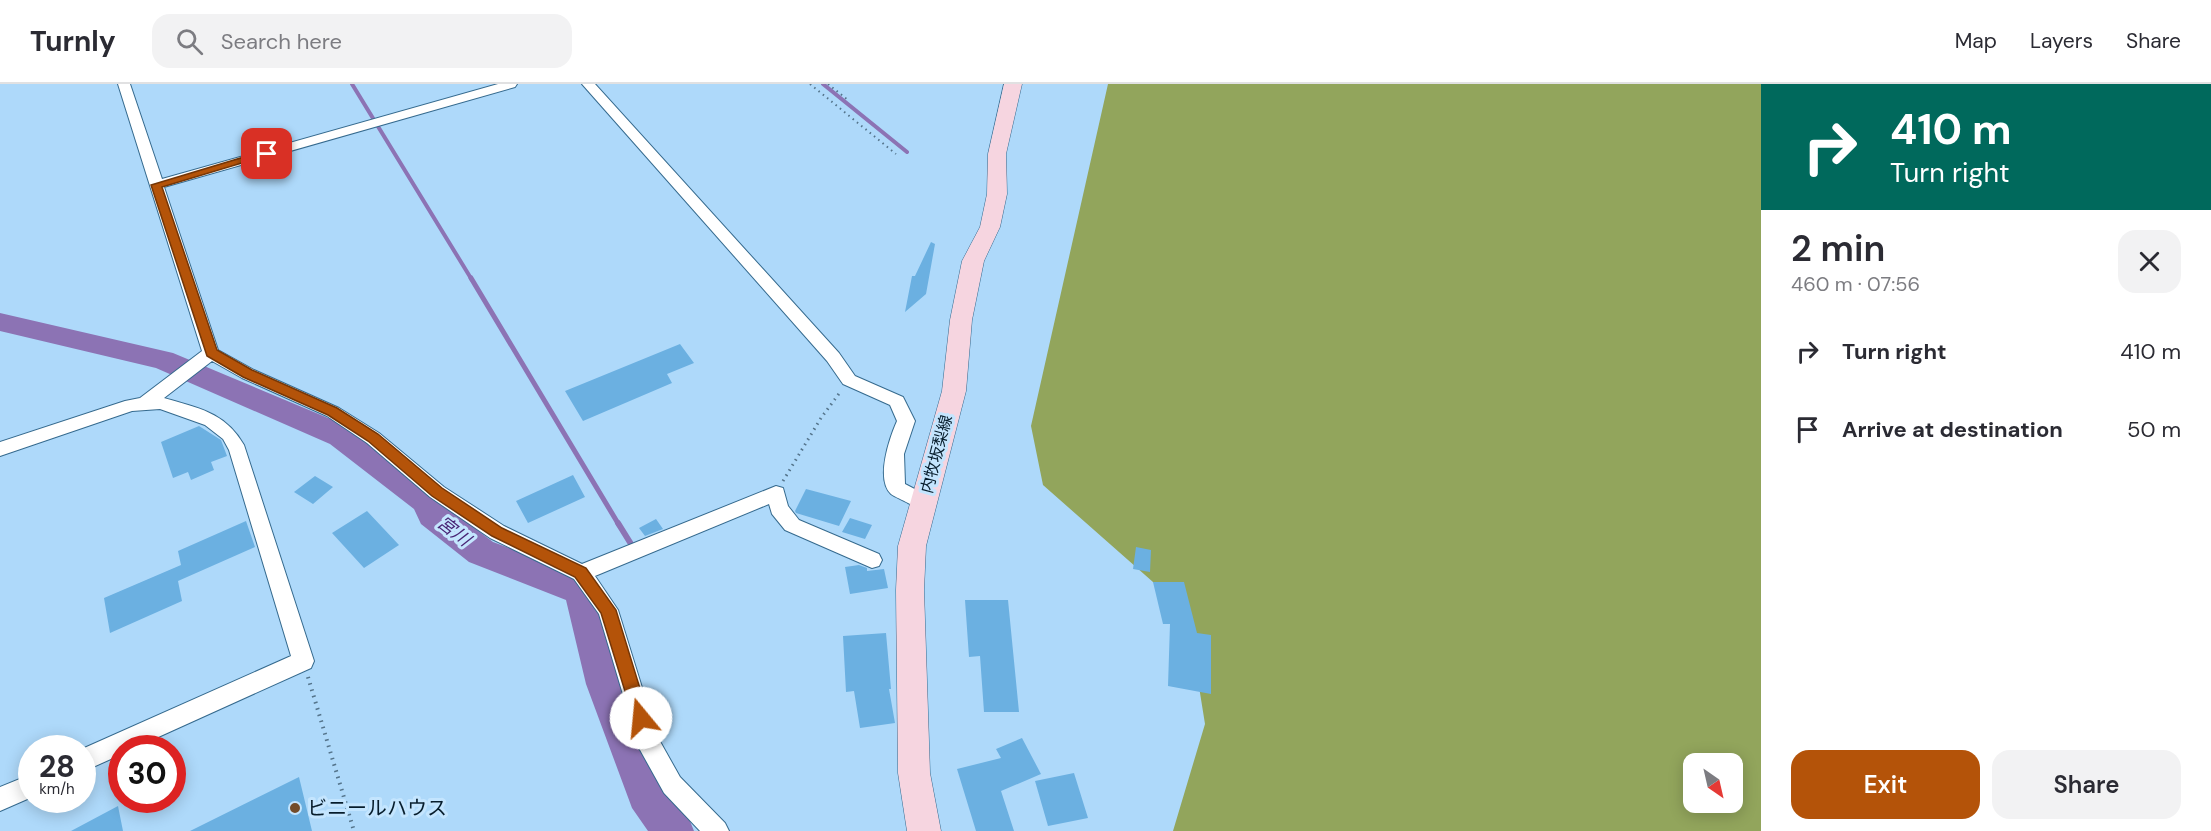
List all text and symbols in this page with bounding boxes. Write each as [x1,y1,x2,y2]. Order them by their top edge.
search box [152,14,572,68]
text: Turnly [30,23,116,60]
icon: search [173,25,206,58]
text: Search here [221,27,342,56]
text: Map [1955,27,1997,55]
text: Layers [2030,27,2093,55]
text: Share [2126,27,2181,55]
text: 410 m [1890,102,2012,157]
icon: right [1791,108,1869,186]
pin [241,128,292,179]
icon: arrive [250,137,283,170]
text: Turn right [1890,155,2010,190]
text: 2 min [1791,225,1885,272]
button: close [2118,230,2181,293]
text: 460 m · 07:56 [1791,271,1920,297]
icon: right [1791,335,1824,368]
text: Turn right [1842,337,1947,366]
text: 410 m [2120,337,2181,366]
street label: 内牧坂梨線 [916,413,957,495]
icon: arrive [1791,413,1824,446]
text: Arrive at destination [1842,415,2063,444]
text: 50 m [2127,415,2181,444]
water label: 宮川 [432,510,477,553]
position arrow [609,686,673,750]
speed limit sign: 30 [108,735,186,813]
text: 28 [39,747,75,786]
button: Exit [1791,750,1980,819]
button: Share [1992,750,2181,819]
north arrow [1683,753,1743,813]
map controls [1683,753,1743,813]
text: km/h [39,779,75,799]
place label: ビニールハウス [307,795,447,821]
marker: ビニールハウス [288,801,302,815]

